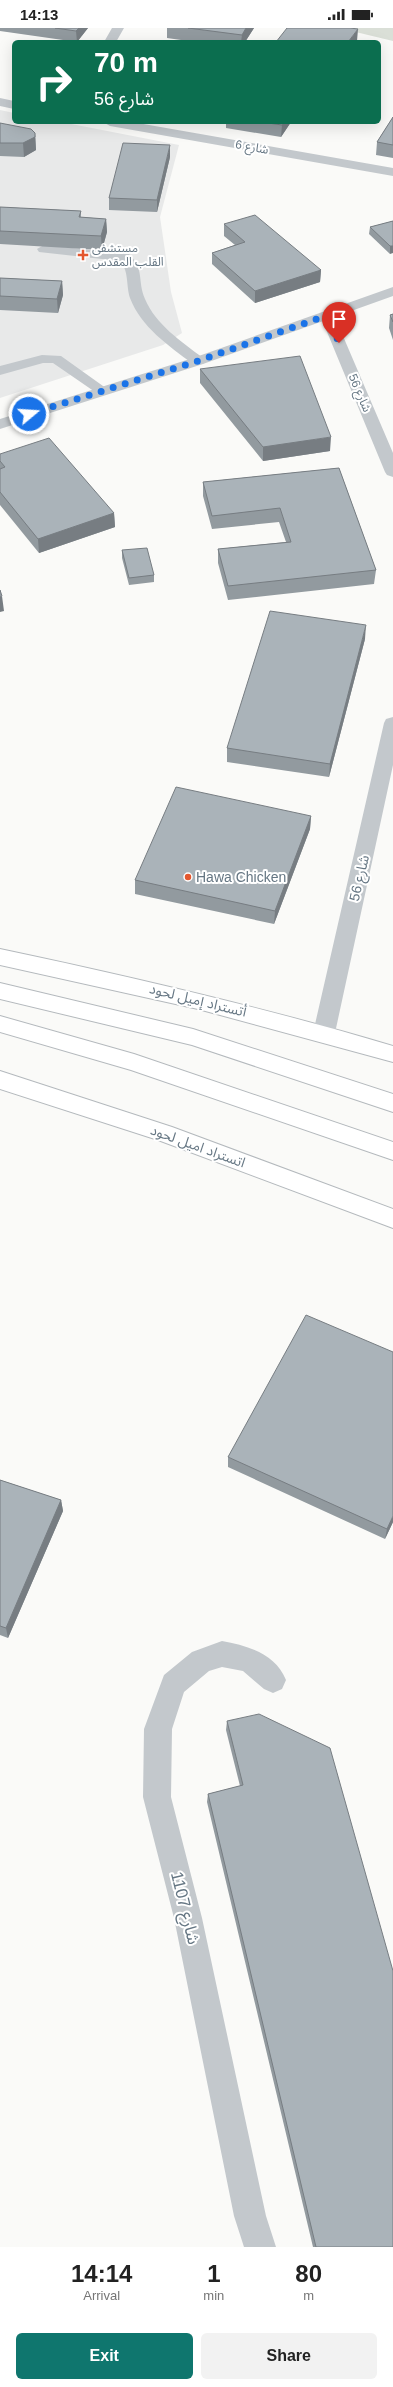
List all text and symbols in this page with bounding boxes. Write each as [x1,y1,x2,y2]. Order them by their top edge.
text: 14:13 [20,6,58,23]
text: 70 m [94,47,158,78]
icon: right [28,56,80,108]
text: شارع 56 [94,89,154,109]
street label: شارع 6 [234,137,270,159]
place label: مستشفى القلب المقدس [92,241,164,269]
marker: مستشفى القلب المقدس [77,249,89,261]
pin [322,302,356,343]
icon: arrive [328,308,350,330]
street label: شارع 56 [344,372,374,415]
position arrow [8,393,50,435]
street label: شارع 56 [346,853,375,903]
place label: Hawa Chicken [196,869,286,885]
marker: Hawa Chicken [183,872,193,882]
street label: أتستراد إميل لحود [147,979,249,1022]
street label: اتستراد اميل لحود [148,1121,248,1171]
street label: شارع 1107 [164,1870,203,1947]
text: 14:14 [71,2260,132,2287]
text: 1 [207,2260,221,2287]
text: 80 [295,2260,322,2287]
text: Arrival [83,2288,120,2303]
text: min [203,2288,224,2303]
text: m [303,2288,314,2303]
button: Exit [16,2333,193,2379]
button: Share [201,2333,377,2379]

